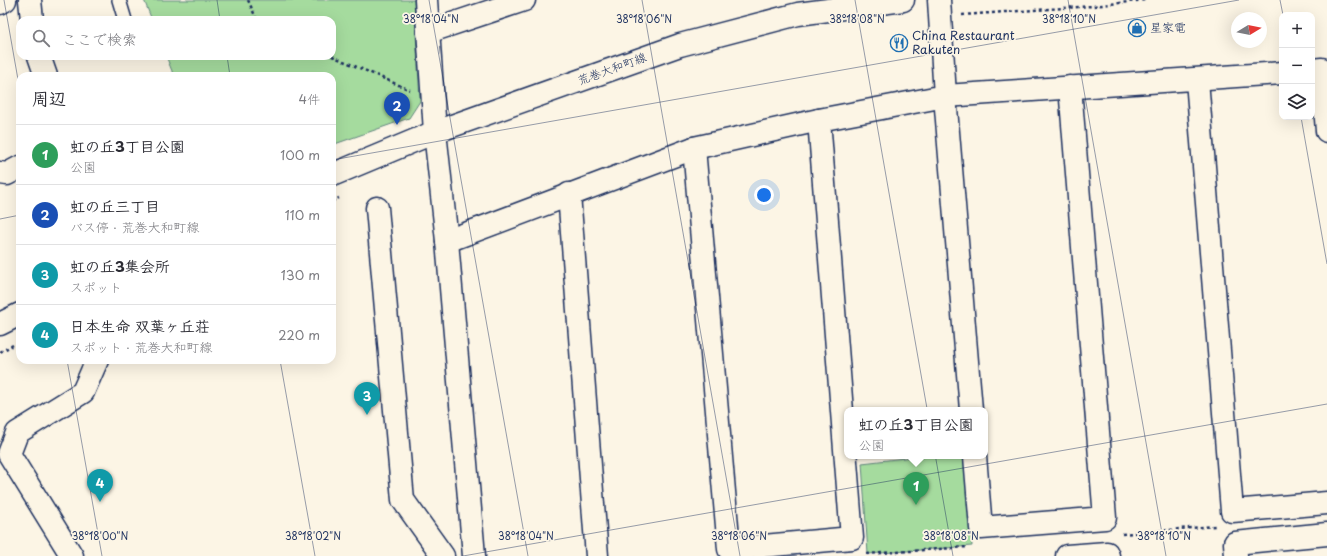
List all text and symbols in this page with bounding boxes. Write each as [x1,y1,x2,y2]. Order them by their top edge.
text: 38°18'04"N [403,11,459,26]
text: 38°18'06"N [616,11,672,26]
text: 38°18'08"N [829,11,885,26]
text: 38°18'10"N [1042,11,1096,26]
north arrow [1231,12,1267,48]
map controls [1279,12,1315,120]
button: + [1279,12,1315,48]
search box [16,16,336,60]
shop icon: 星家電 [1127,18,1147,38]
place label: 星家電 [1150,18,1186,36]
place label: China Restaurant Rakuten [912,26,1015,58]
icon: search [30,27,52,49]
text: ここで検索 [62,27,137,50]
restaurant icon: China Restaurant Rakuten [889,33,909,53]
street label: 荒巻大和町線 [575,47,649,89]
button: − [1279,48,1315,84]
button: layers [1279,84,1315,120]
text: 周辺 [32,85,66,111]
text: 4件 [298,89,320,108]
pin: 2 [384,92,410,125]
text: 虹の丘3丁目公園 [70,134,185,157]
text: 1 [42,145,48,164]
text: 100 m [280,145,320,164]
text: 公園 [70,157,96,176]
your location [754,185,774,205]
text: 虹の丘三丁目 [70,194,160,217]
text: 2 [40,205,50,224]
text: 110 m [285,205,320,224]
text: バス停 · 荒巻大和町線 [70,217,199,236]
text: 虹の丘3集会所 [70,254,170,277]
text: 3 [41,265,49,284]
text: 130 m [281,265,320,284]
text: スポット [70,277,122,296]
text: 日本生命 双葉ヶ丘荘 [70,314,210,337]
text: 4 [41,325,49,344]
text: 220 m [278,325,320,344]
text: スポット · 荒巻大和町線 [70,337,212,356]
pin: 3 [354,382,380,415]
popup [844,407,988,459]
text: 虹の丘3丁目公園 [859,412,973,435]
text: 公園 [859,435,885,454]
pin: 4 [87,469,113,502]
pin: 1 [903,472,929,505]
text: 38°18'00"N [72,528,128,543]
text: 38°18'02"N [285,528,341,543]
text: 38°18'04"N [498,528,554,543]
text: 38°18'06"N [711,528,767,543]
text: 38°18'08"N [923,528,979,543]
text: 38°18'10"N [1137,528,1191,543]

